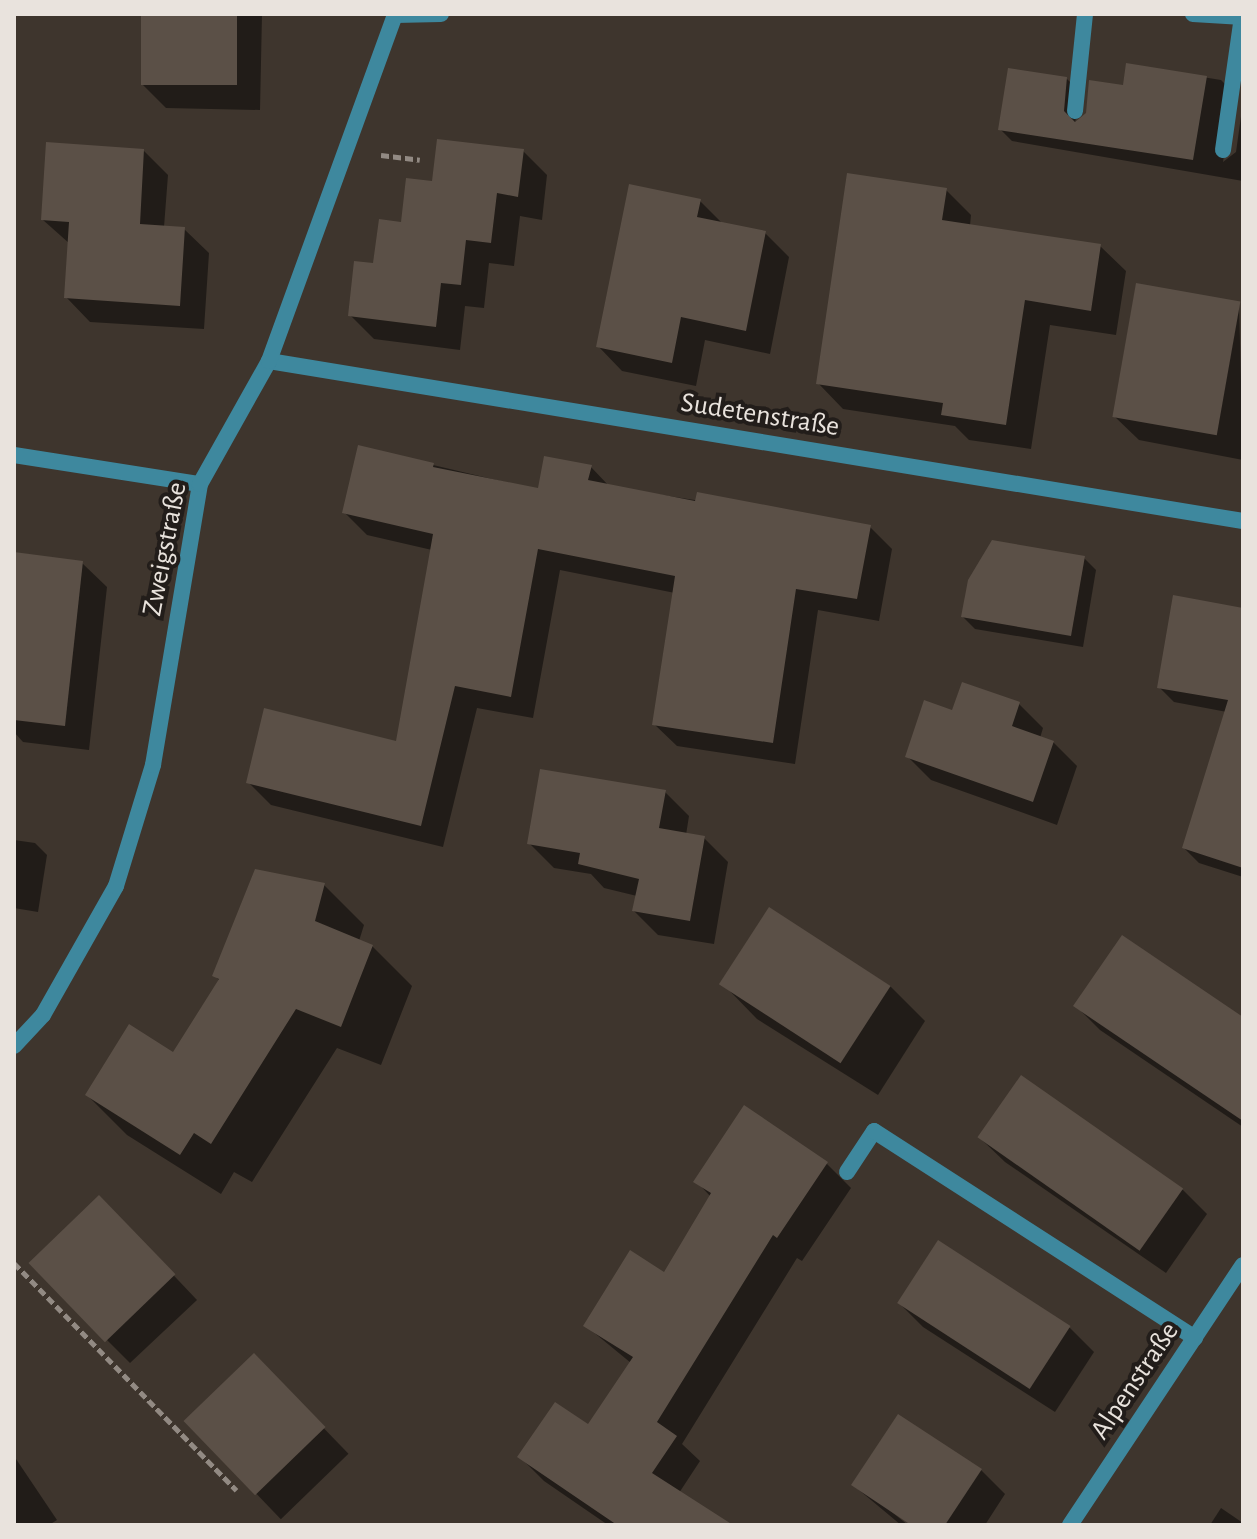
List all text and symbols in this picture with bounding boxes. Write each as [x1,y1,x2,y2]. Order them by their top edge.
street label: Sudetenstraße [678,386,842,444]
street label: Zweigstraße [136,479,194,619]
street label: Alpenstraße [1084,1316,1186,1446]

